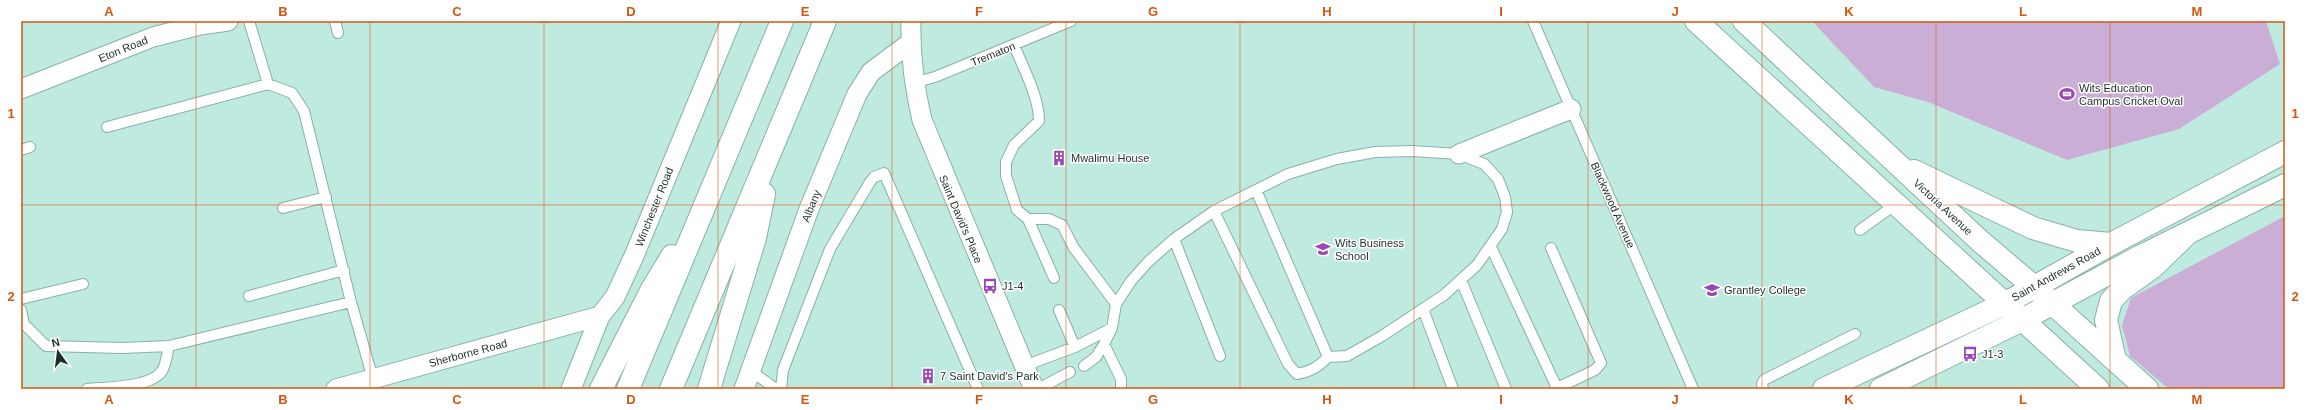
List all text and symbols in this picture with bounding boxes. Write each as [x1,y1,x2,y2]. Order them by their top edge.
text: A [104,4,114,19]
text: B [278,4,288,19]
text: C [452,4,462,19]
text: D [626,4,636,19]
text: E [801,4,810,19]
text: F [975,4,983,19]
text: G [1148,4,1158,19]
text: H [1322,4,1332,19]
text: I [1499,4,1503,19]
text: J [1671,4,1679,19]
text: K [1844,4,1854,19]
text: L [2019,4,2027,19]
text: M [2192,4,2202,19]
street label: Eton Road [97,34,149,64]
street label: Trematon [969,40,1017,68]
place label: Wits Education Campus Cricket Oval [2079,82,2183,107]
sports icon: Wits Education Campus Cricket Oval [2058,85,2076,103]
text: 1 [7,106,15,121]
text: 1 [2291,106,2299,121]
building icon: Mwalimu House [1050,149,1068,167]
place label: Mwalimu House [1071,152,1149,164]
street label: Blackwood Avenue [1589,160,1637,250]
street label: Winchester Road [633,166,675,248]
street label: Saint David's Place [937,173,985,265]
street label: Victoria Avenue [1911,177,1975,237]
street label: Albany [799,188,823,224]
place label: Wits Business School [1335,237,1405,262]
school or university icon: Wits Business School [1314,240,1332,258]
street label: Saint Andrews Road [2010,245,2102,303]
bus stop icon: J1-4 [981,277,999,295]
place label: J1-4 [1002,280,1023,292]
school or university icon: Grantley College [1703,281,1721,299]
place label: Grantley College [1724,284,1806,296]
text: 2 [7,289,15,304]
text: 2 [2291,289,2299,304]
north arrow [38,332,78,372]
text: N [50,336,61,349]
street label: Sherborne Road [427,337,509,369]
bus stop icon: J1-3 [1961,345,1979,363]
place label: J1-3 [1982,348,2003,360]
building icon: 7 Saint David's Park [919,367,937,385]
place label: 7 Saint David's Park [940,370,1039,382]
text: A [104,392,114,407]
text: B [278,392,288,407]
text: C [452,392,462,407]
text: D [626,392,636,407]
text: E [801,392,810,407]
text: F [975,392,983,407]
text: G [1148,392,1158,407]
text: H [1322,392,1332,407]
text: I [1499,392,1503,407]
text: J [1671,392,1679,407]
text: K [1844,392,1854,407]
text: L [2019,392,2027,407]
text: M [2192,392,2202,407]

